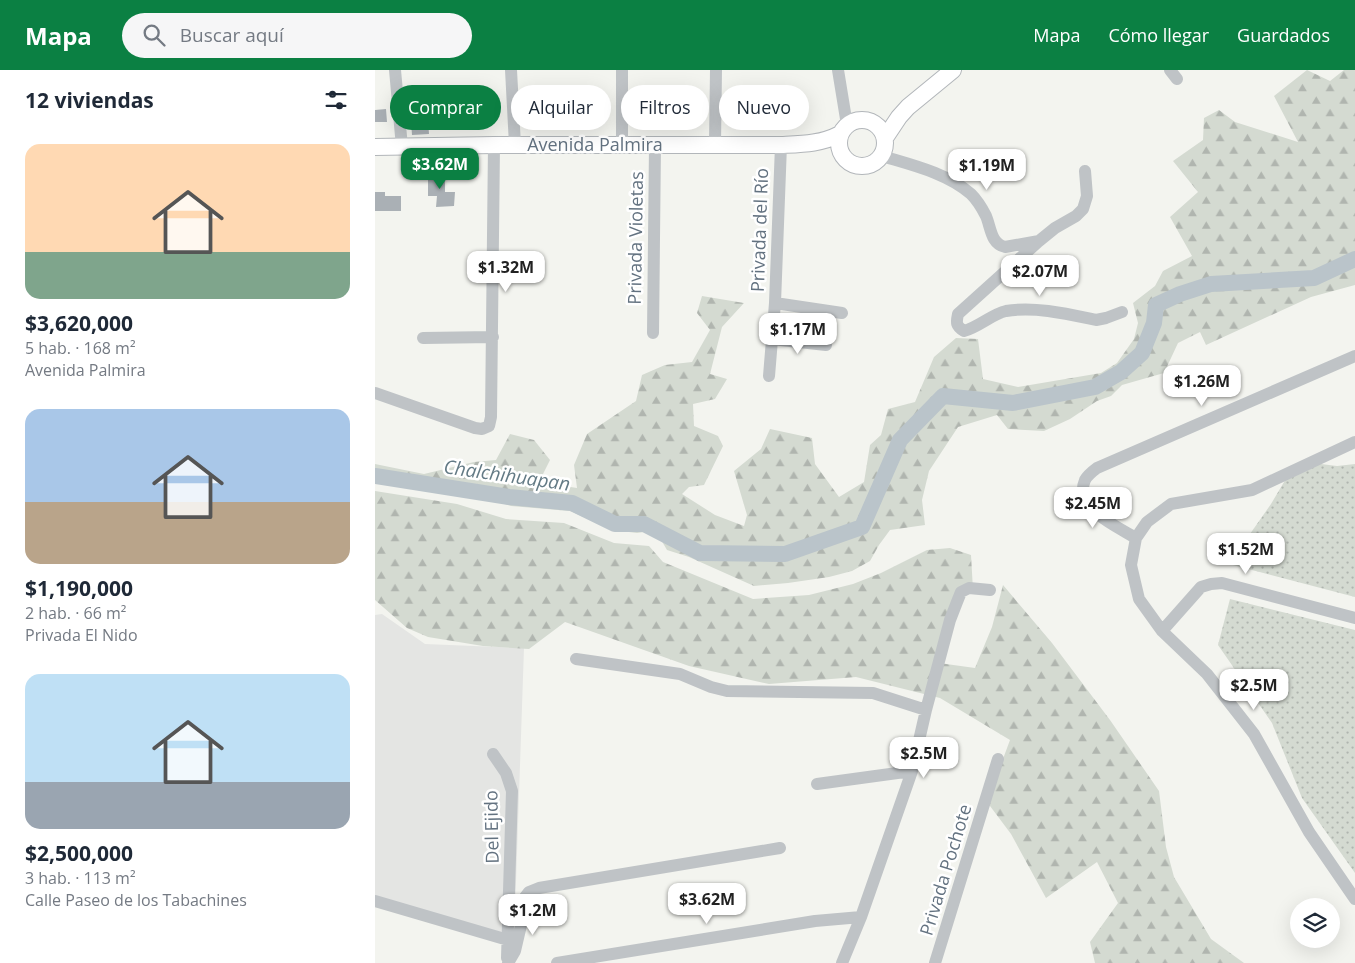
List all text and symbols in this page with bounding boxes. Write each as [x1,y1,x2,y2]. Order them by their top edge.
search box [122,13,472,58]
text: Mapa [25,19,92,52]
icon: search [140,21,168,49]
text: Buscar aquí [180,22,284,48]
text: Mapa [1033,23,1080,47]
text: Cómo llegar [1108,23,1209,47]
text: Guardados [1237,23,1330,47]
chip: Comprar [390,85,501,130]
chip: Alquilar [511,85,611,130]
chip: Filtros [621,85,709,130]
chip: Nuevo [719,85,809,130]
text: 12 viviendas [25,86,154,114]
icon: filters [322,86,350,114]
street label: Avenida Palmira [527,132,663,156]
pin: $3.62M [399,148,481,190]
pin: $1.19M [946,148,1028,191]
text: $3.62M [412,153,468,175]
text: $1.19M [959,154,1015,176]
street label: Privada del Río [745,167,773,292]
street label: Privada Violetas [622,171,648,305]
icon: home [143,177,233,267]
pin: $1.32M [465,250,547,293]
pin: $2.07M [999,254,1081,297]
text: $1.32M [478,256,534,278]
text: $2.07M [1012,260,1068,282]
text: $3,620,000 [25,309,133,337]
pin: $1.17M [757,312,839,355]
text: $1.17M [770,318,826,340]
text: 5 hab. · 168 m² [25,337,136,359]
text: Avenida Palmira [25,359,146,381]
pin: $1.26M [1161,364,1243,407]
text: $1.26M [1174,370,1230,392]
icon: home [143,442,233,532]
water label: Chalchihuapan [442,453,572,497]
pin: $2.45M [1052,486,1134,529]
text: $2.45M [1065,492,1121,514]
pin: $1.52M [1205,532,1287,575]
text: $1.52M [1218,538,1274,560]
text: $1,190,000 [25,574,133,602]
text: 2 hab. · 66 m² [25,602,126,624]
text: Privada El Nido [25,624,138,646]
pin: $2.5M [1219,668,1289,711]
text: $2.5M [1230,674,1278,696]
icon: home [143,707,233,797]
pin: $2.5M [889,736,959,779]
text: $2.5M [900,742,948,764]
street label: Del Ejido [478,790,504,864]
street label: Privada Pochote [914,801,976,938]
text: $2,500,000 [25,839,133,867]
text: 3 hab. · 113 m² [25,867,136,889]
pin: $3.62M [666,882,748,925]
text: $3.62M [679,888,735,910]
text: Calle Paseo de los Tabachines [25,889,247,911]
pin: $1.2M [498,894,568,936]
map controls [1290,898,1340,948]
button: layers [1290,898,1340,948]
text: $1.2M [509,899,557,921]

